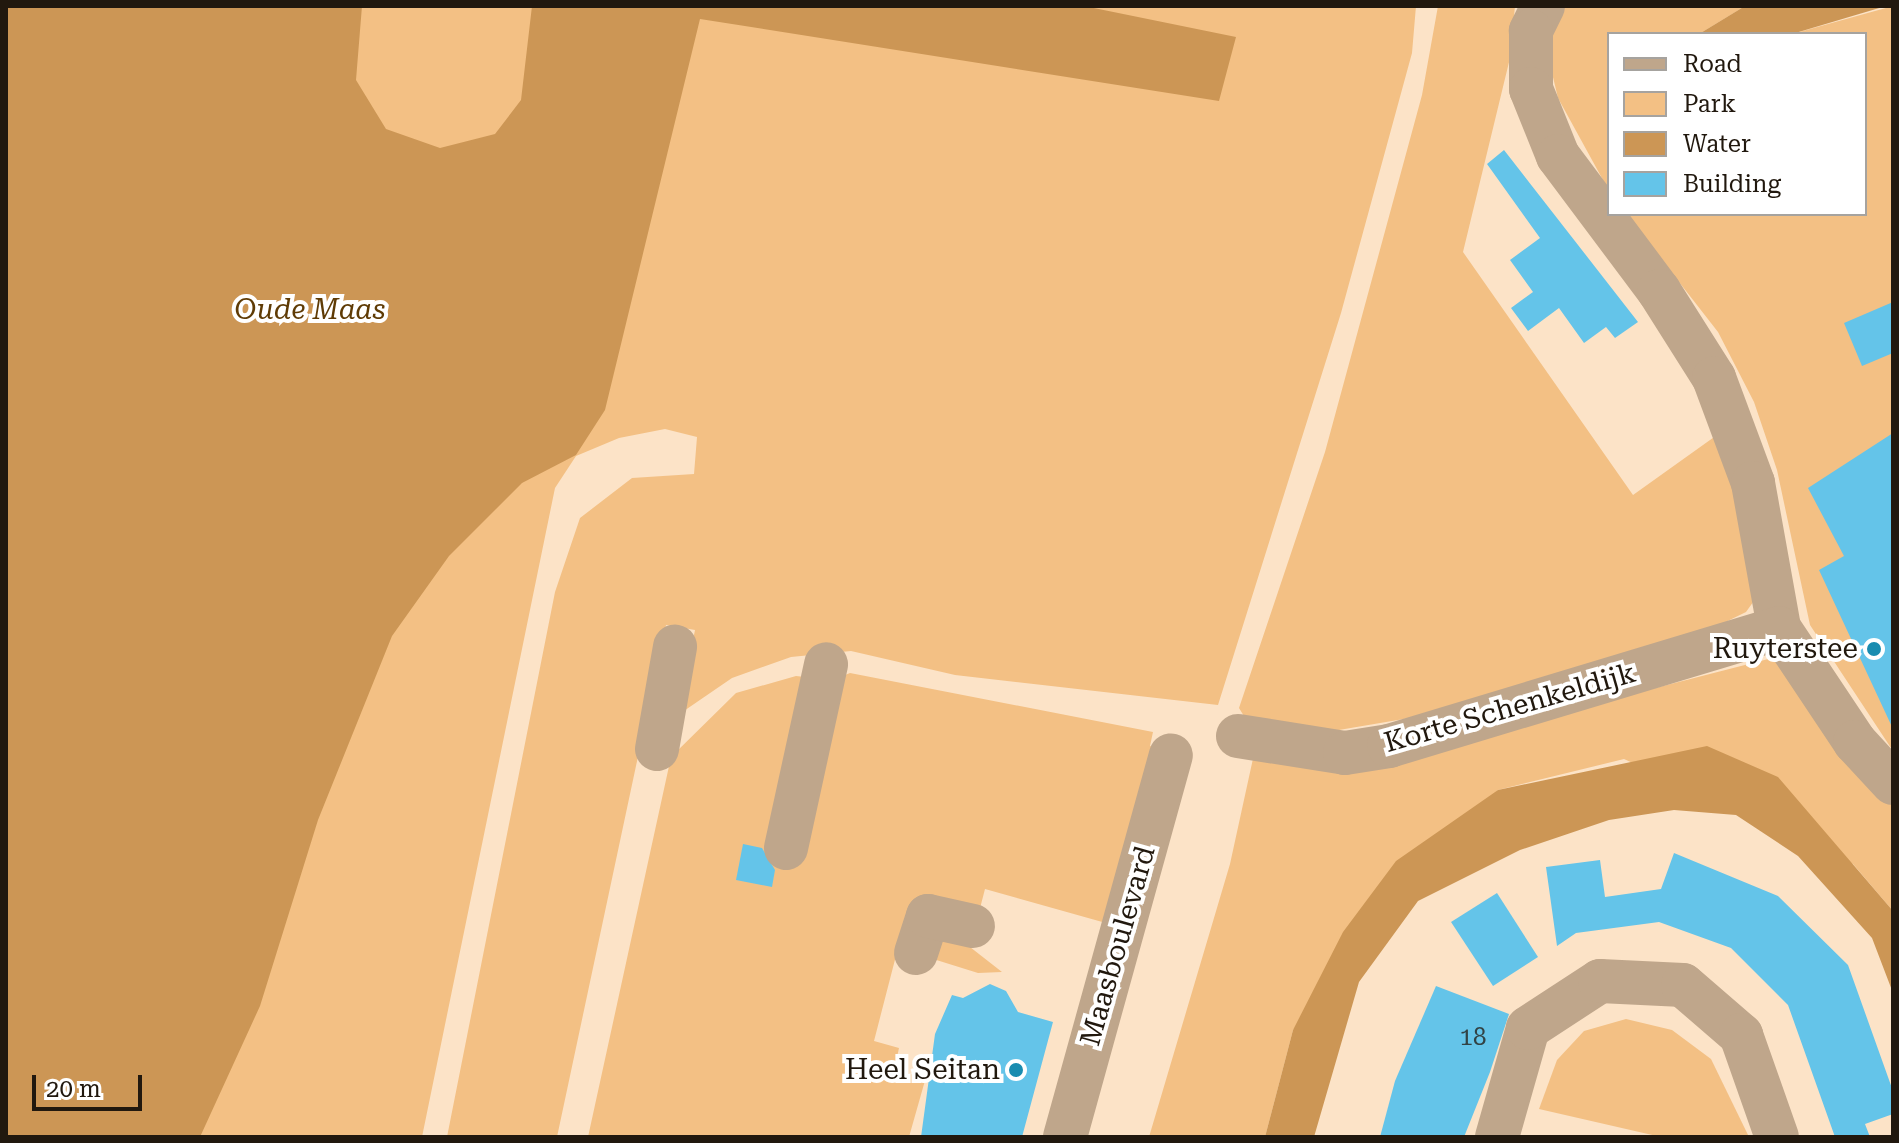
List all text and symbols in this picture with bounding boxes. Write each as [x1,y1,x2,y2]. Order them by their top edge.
legend [1607,32,1867,216]
text: Road [1683,50,1742,78]
text: Park [1683,90,1736,118]
text: Water [1683,130,1751,158]
text: Building [1683,170,1781,198]
park label: Oude Maas [234,293,386,327]
place label: Ruyterstee [1713,632,1858,666]
marker: Ruyterstee [1865,640,1883,658]
street label: Korte Schenkeldijk [1380,656,1640,760]
street label: Maasboulevard [1073,842,1163,1050]
house number: 18 [1460,1024,1486,1052]
place label: Heel Seitan [845,1053,1000,1087]
scale bar [36,1059,146,1109]
marker: Heel Seitan [1007,1061,1025,1079]
text: 20 m [46,1075,101,1103]

